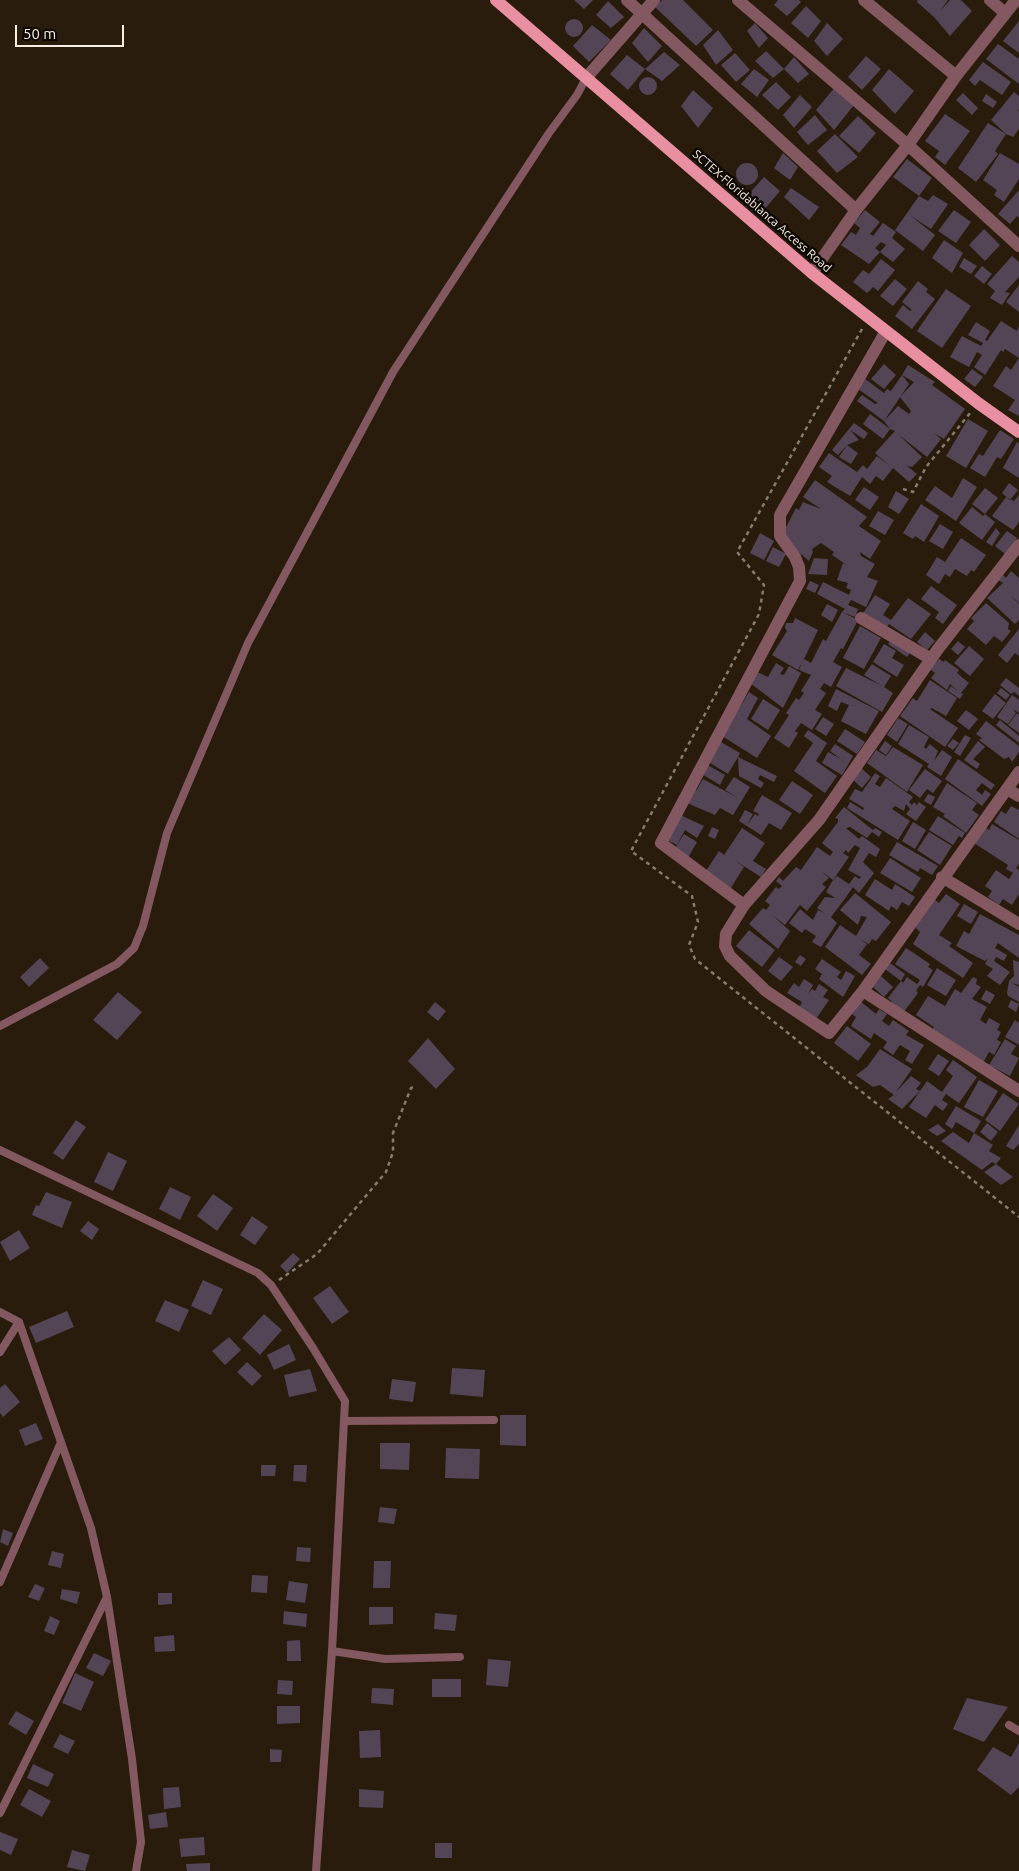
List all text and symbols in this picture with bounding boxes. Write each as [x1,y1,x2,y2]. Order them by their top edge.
scale bar [18,15,126,47]
text: 50 m [23,25,56,42]
street label: SCTEX-Floridablanca Access Road [690,147,834,275]

